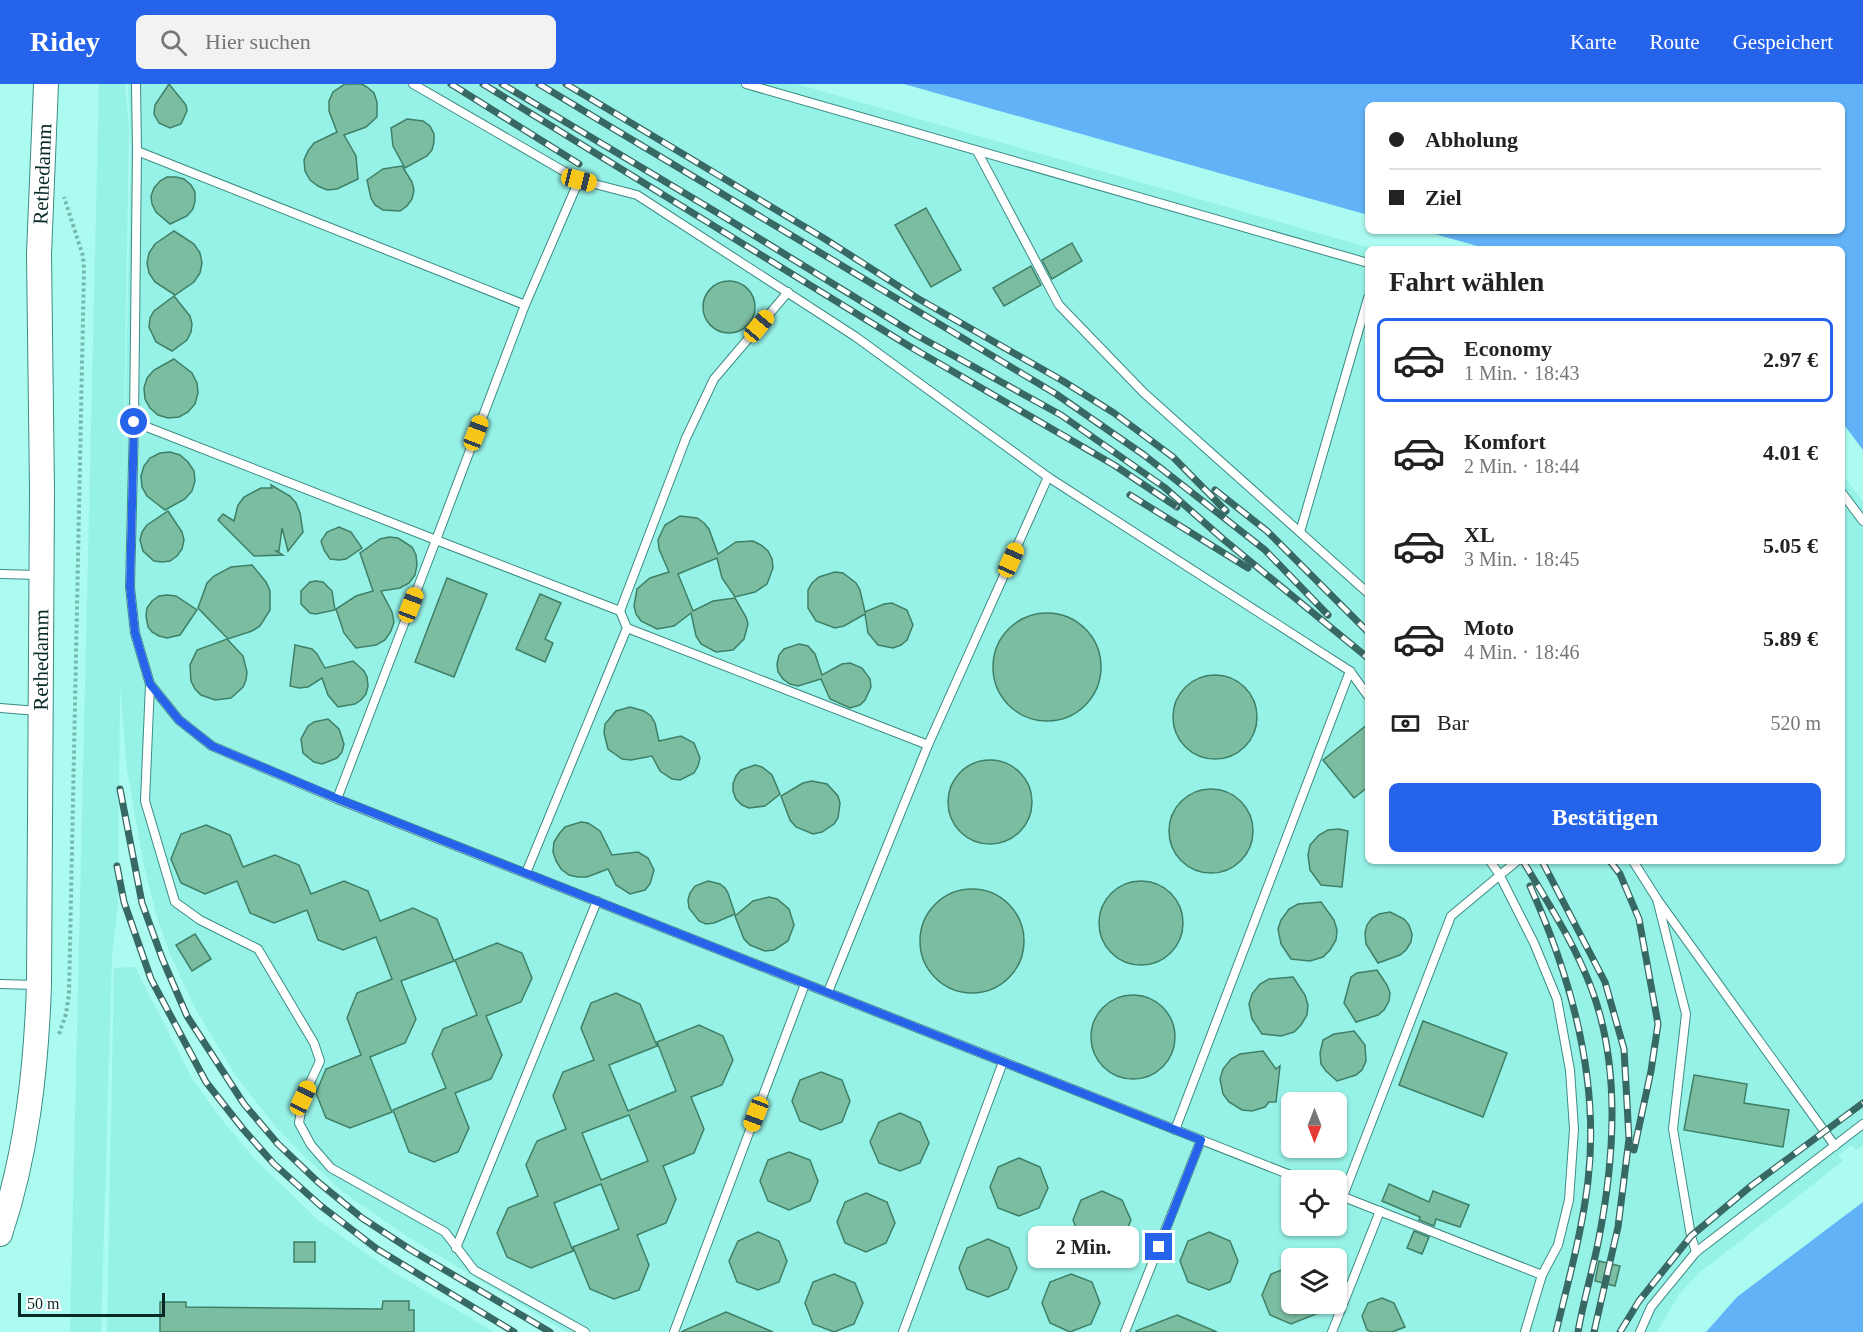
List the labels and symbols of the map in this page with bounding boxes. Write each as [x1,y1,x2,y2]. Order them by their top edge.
street label: Rethedamm [28,123,56,225]
car [559,167,599,193]
car [741,306,777,346]
route start [120,408,147,435]
car [461,413,491,453]
car [995,540,1027,580]
car [396,585,426,625]
street label: Rethedamm [29,609,53,711]
car [287,1078,319,1118]
north arrow [1281,1092,1347,1158]
car [741,1094,771,1134]
callout: 2 Min. [1027,1226,1138,1268]
route end [1145,1233,1172,1260]
scale bar [18,1290,165,1318]

